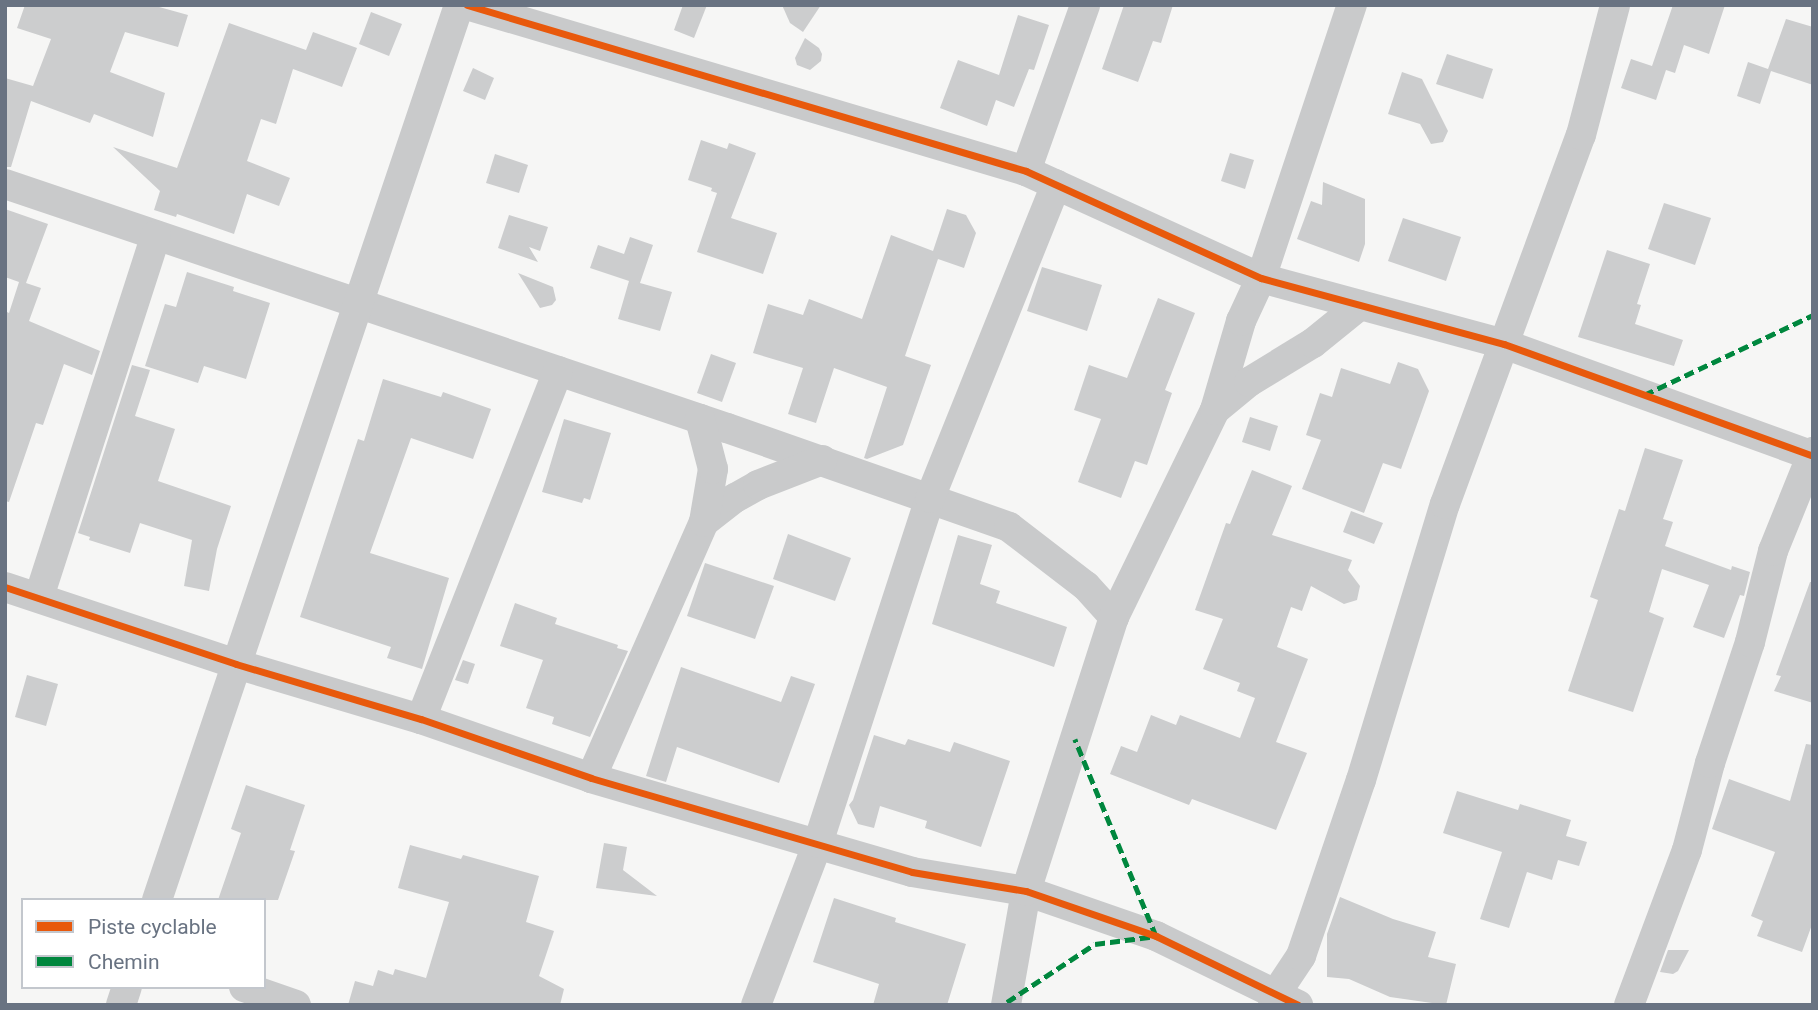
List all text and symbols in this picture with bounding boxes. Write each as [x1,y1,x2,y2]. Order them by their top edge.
legend [21,898,266,989]
text: Piste cyclable [88,915,217,939]
text: Chemin [88,950,160,974]

